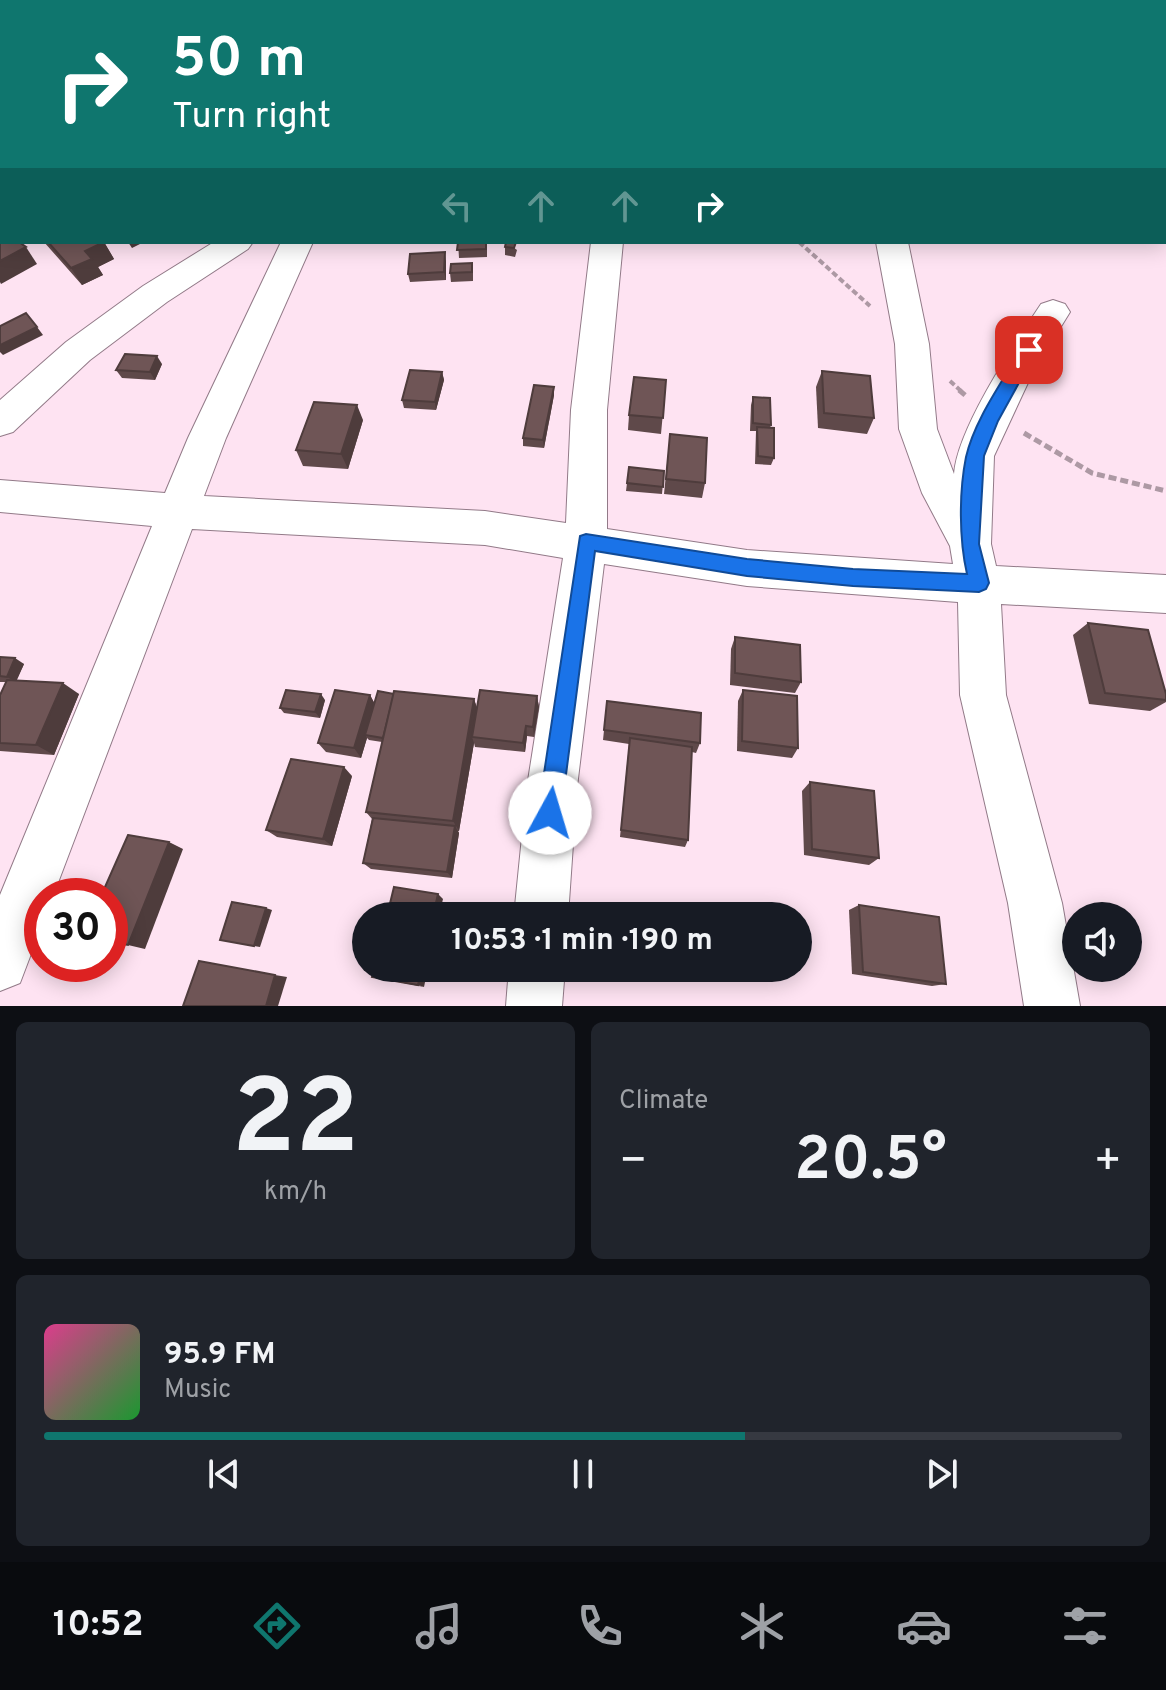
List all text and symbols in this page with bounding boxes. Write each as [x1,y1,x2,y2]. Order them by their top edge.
text: 50 m [172,26,306,96]
icon: right [40,32,144,136]
text: Turn right [172,95,331,141]
icon: left [435,184,479,228]
icon: ahead [519,184,563,228]
icon: ahead [603,184,647,228]
icon: right [687,184,731,228]
pin [995,316,1063,384]
icon: arrive [1007,328,1051,372]
position arrow [508,771,592,855]
speed limit sign: 30 [24,878,128,982]
map controls [1062,902,1142,982]
button: sound [1062,902,1142,982]
text: 10:53 · 1 min · 190 m [451,923,713,960]
text: 22 [232,1058,359,1190]
text: Climate [619,1085,708,1118]
text: 20.5° [794,1125,947,1201]
text: − [619,1135,647,1191]
text: + [1094,1135,1122,1191]
text: km/h [264,1176,327,1209]
text: 95.9 FM [164,1337,276,1374]
text: Music [164,1374,231,1407]
icon: previous [202,1452,246,1496]
icon: pause [561,1452,605,1496]
icon: next [920,1452,964,1496]
icon: directions [249,1598,305,1654]
icon: music [411,1598,467,1654]
icon: phone [572,1598,628,1654]
icon: climate [734,1598,790,1654]
icon: car [896,1598,952,1654]
icon: filters [1057,1598,1113,1654]
text: 10:52 [53,1603,144,1649]

